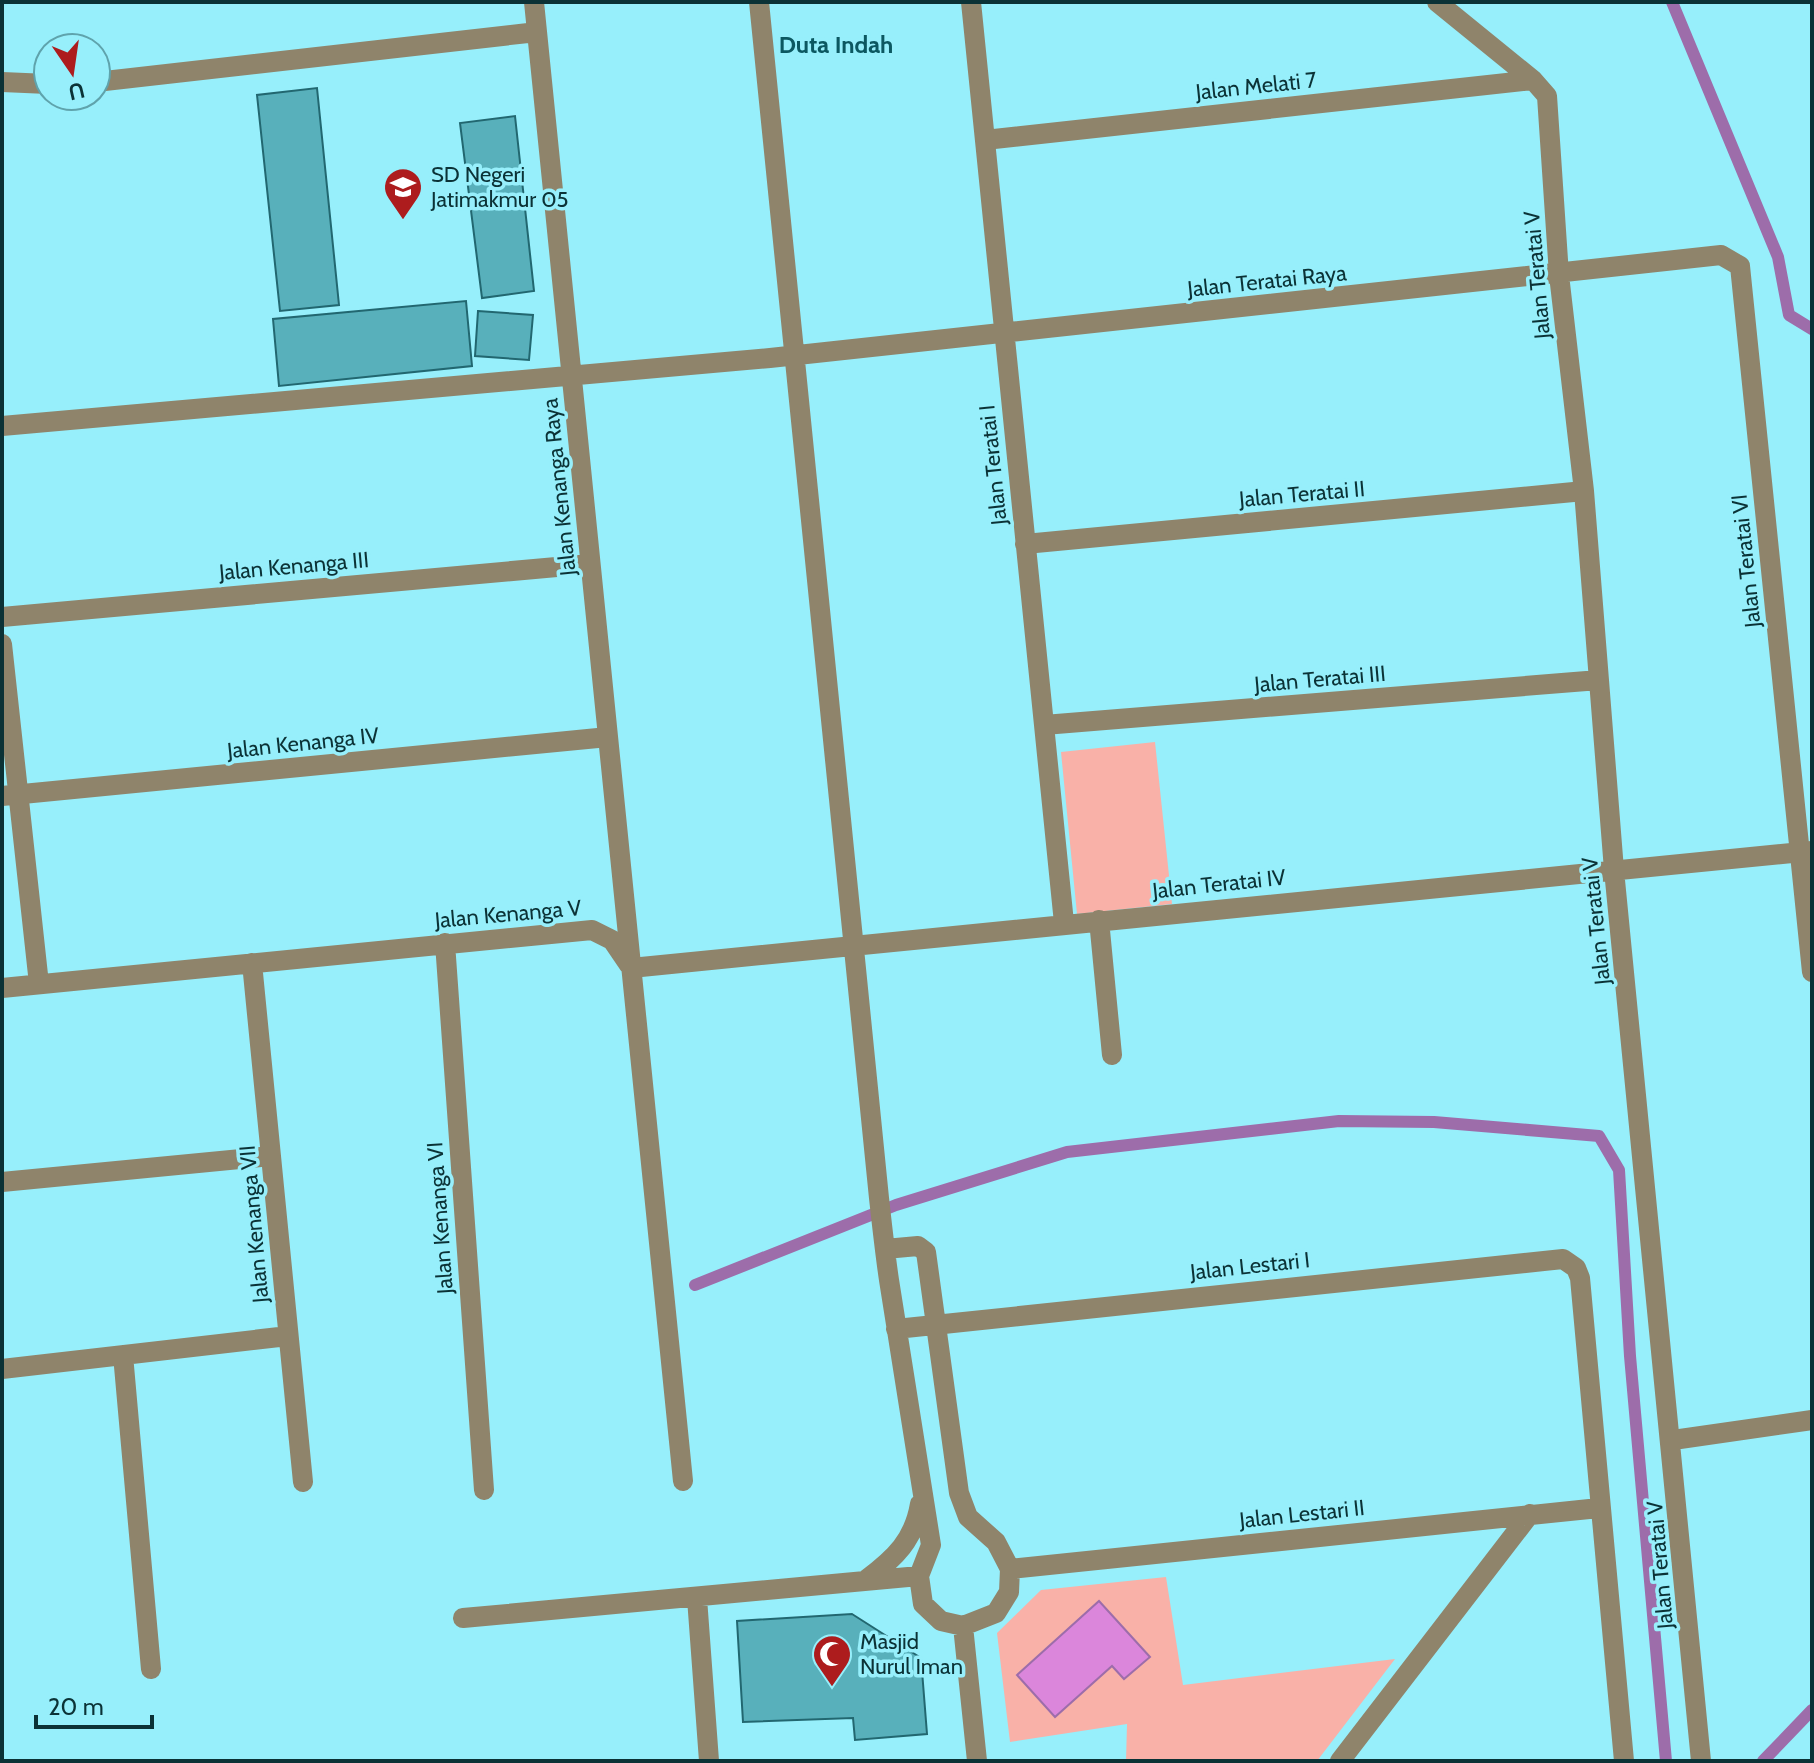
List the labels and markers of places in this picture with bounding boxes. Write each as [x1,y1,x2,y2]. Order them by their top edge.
place label: SD Negeri Jatimakmur 05 [430,161,569,213]
school or university icon: SD Negeri Jatimakmur 05 [382,166,424,221]
place label: Masjid Nurul Iman [860,1628,963,1680]
mosque icon: Masjid Nurul Iman [811,1633,853,1688]

